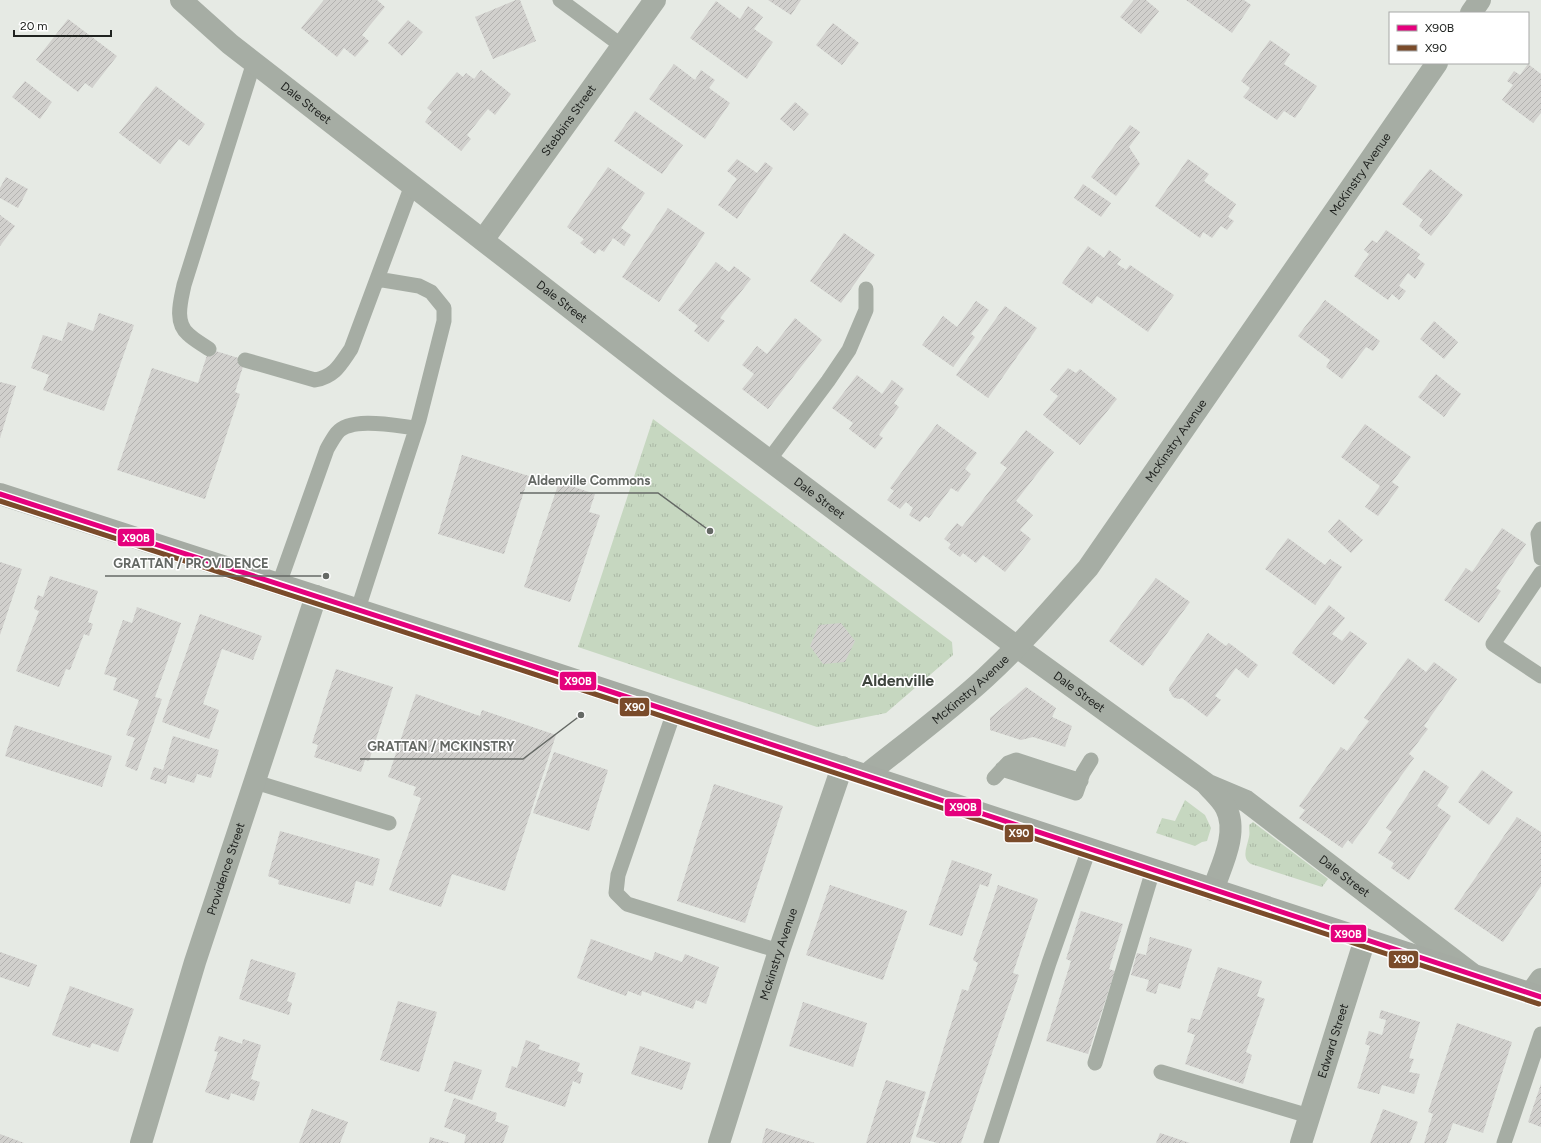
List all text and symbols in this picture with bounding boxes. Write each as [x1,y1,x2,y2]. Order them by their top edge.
scale bar [14,12,111,38]
legend [1389,12,1529,64]
text: 20 m [20,19,48,33]
text: X90B [1425,21,1454,35]
text: X90 [1425,41,1447,55]
street label: Dale Street [278,79,334,127]
street label: Stebbins Street [538,82,599,159]
street label: McKinstry Avenue [1327,130,1394,218]
street label: Dale Street [534,278,590,326]
street label: McKinstry Avenue [1142,396,1210,485]
callout: Aldenville Commons [520,468,658,493]
text: Aldenville Commons [528,473,650,488]
street label: Dale Street [791,475,848,522]
line badge: X90B [117,528,155,547]
text: X90B [122,532,150,545]
callout: GRATTAN / PROVIDENCE [105,551,276,576]
text: GRATTAN / PROVIDENCE [113,556,269,571]
street label: McKinstry Avenue [929,652,1012,727]
street label: Dale Street [1051,669,1108,715]
line badge: X90B [559,671,597,691]
district label: Aldenville [862,671,934,690]
text: X90B [564,675,592,688]
line badge: X90 [619,697,650,717]
text: X90 [625,701,645,714]
callout: GRATTAN / MCKINSTRY [360,734,523,759]
text: GRATTAN / MCKINSTRY [367,739,515,754]
line badge: X90B [944,798,982,817]
text: X90B [949,801,977,814]
street label: Providence Street [204,820,248,917]
line badge: X90 [1004,824,1034,843]
text: X90 [1009,827,1029,840]
street label: Dale Street [1316,852,1373,900]
street label: Mckinstry Avenue [757,906,800,1002]
line badge: X90B [1330,924,1367,943]
text: X90B [1334,928,1362,941]
line badge: X90 [1388,950,1419,969]
text: X90 [1394,953,1414,966]
street label: Edward Street [1315,1002,1351,1080]

